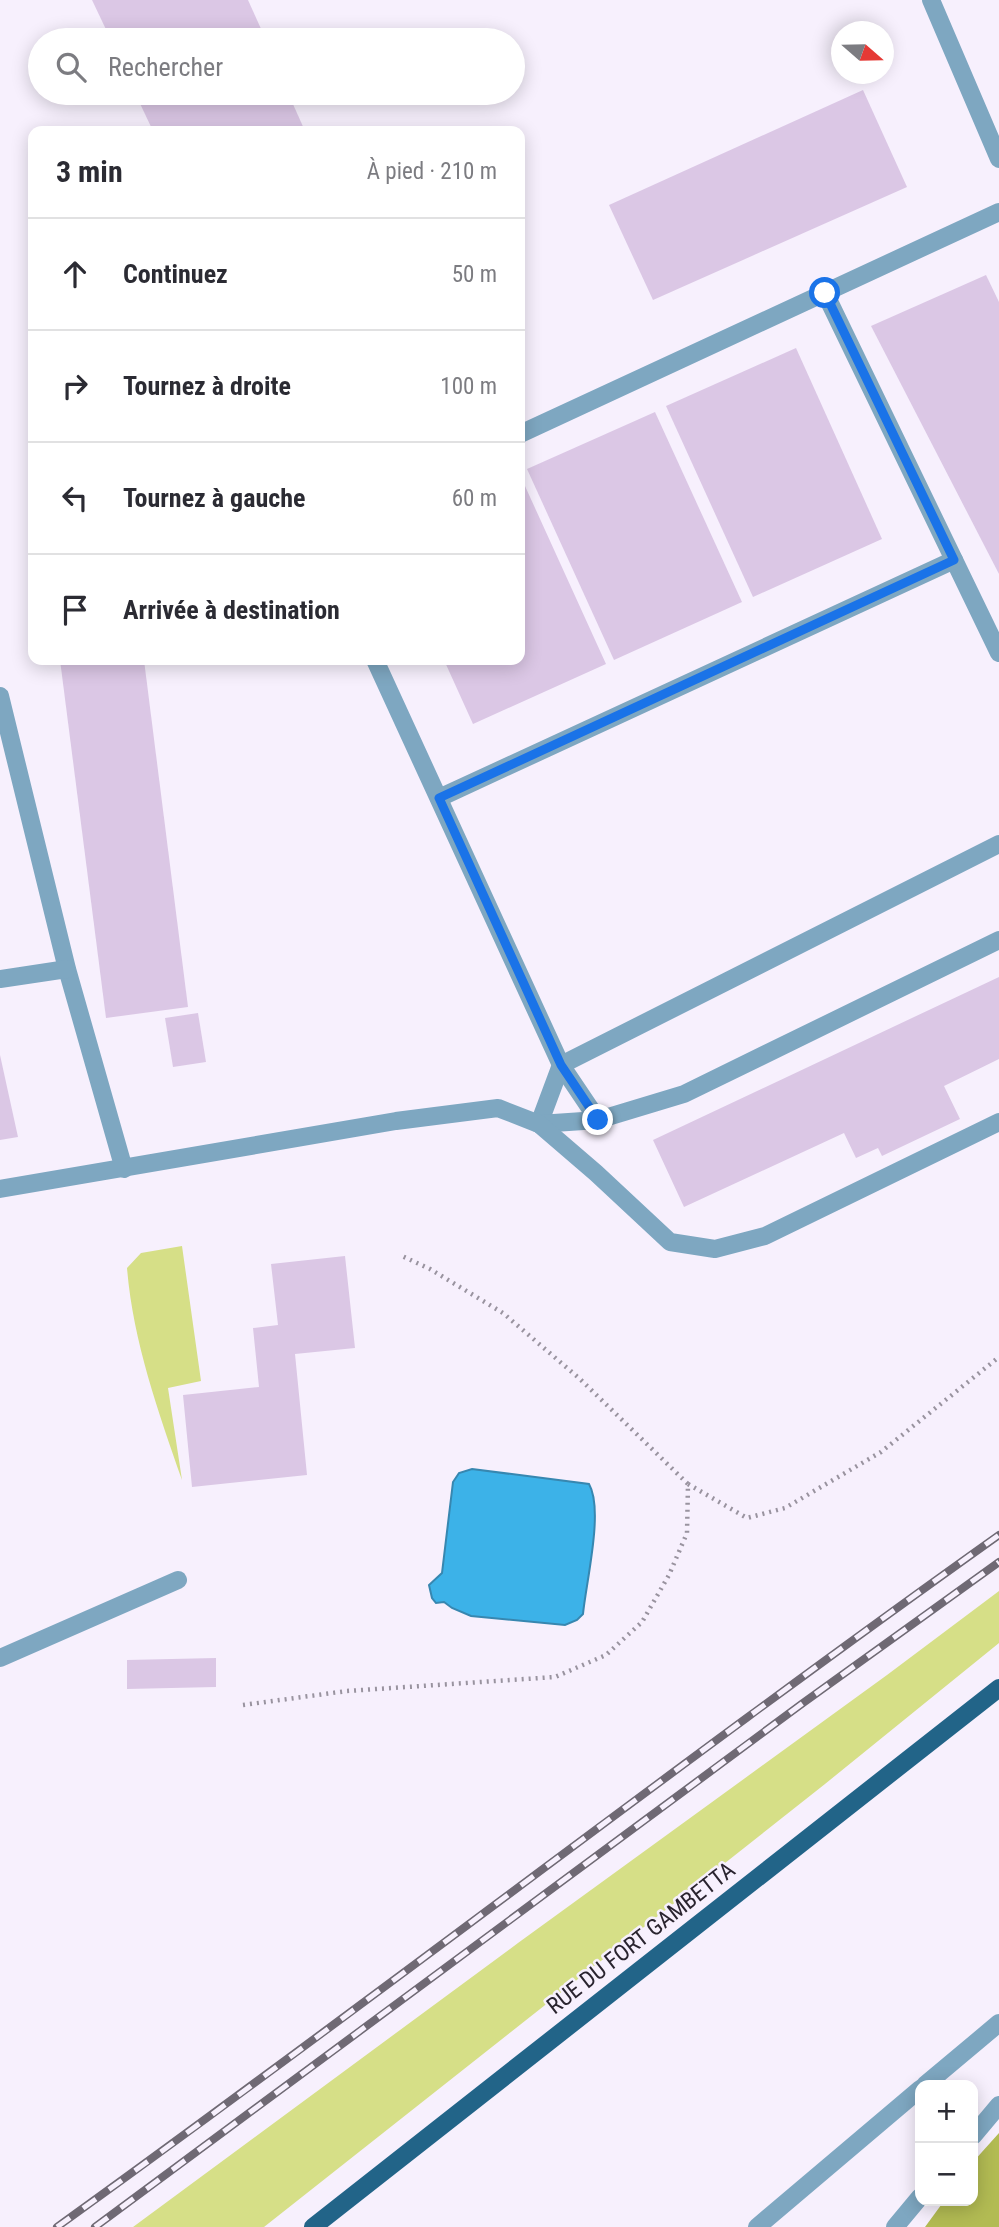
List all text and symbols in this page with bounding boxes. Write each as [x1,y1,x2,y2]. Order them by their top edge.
north arrow [831,21,894,84]
search box [28,28,525,105]
icon: search [52,48,90,86]
text: Rechercher [108,52,223,82]
text: 3 min [56,154,123,189]
text: À pied · 210 m [367,158,497,185]
icon: ahead [56,255,94,293]
text: Continuez [123,259,228,289]
text: 50 m [452,261,497,288]
route start [809,277,840,308]
icon: right [56,367,94,405]
text: Tournez à droite [123,371,291,401]
text: 100 m [440,373,497,400]
icon: left [56,479,94,517]
text: Tournez à gauche [123,483,305,513]
text: 60 m [452,485,497,512]
icon: arrive [56,591,94,629]
text: Arrivée à destination [123,595,340,625]
route end [582,1104,613,1135]
street label: RUE DU FORT GAMBETTA [542,1856,740,2020]
map controls [915,2080,978,2206]
button: + [915,2080,978,2143]
button: − [915,2143,978,2206]

